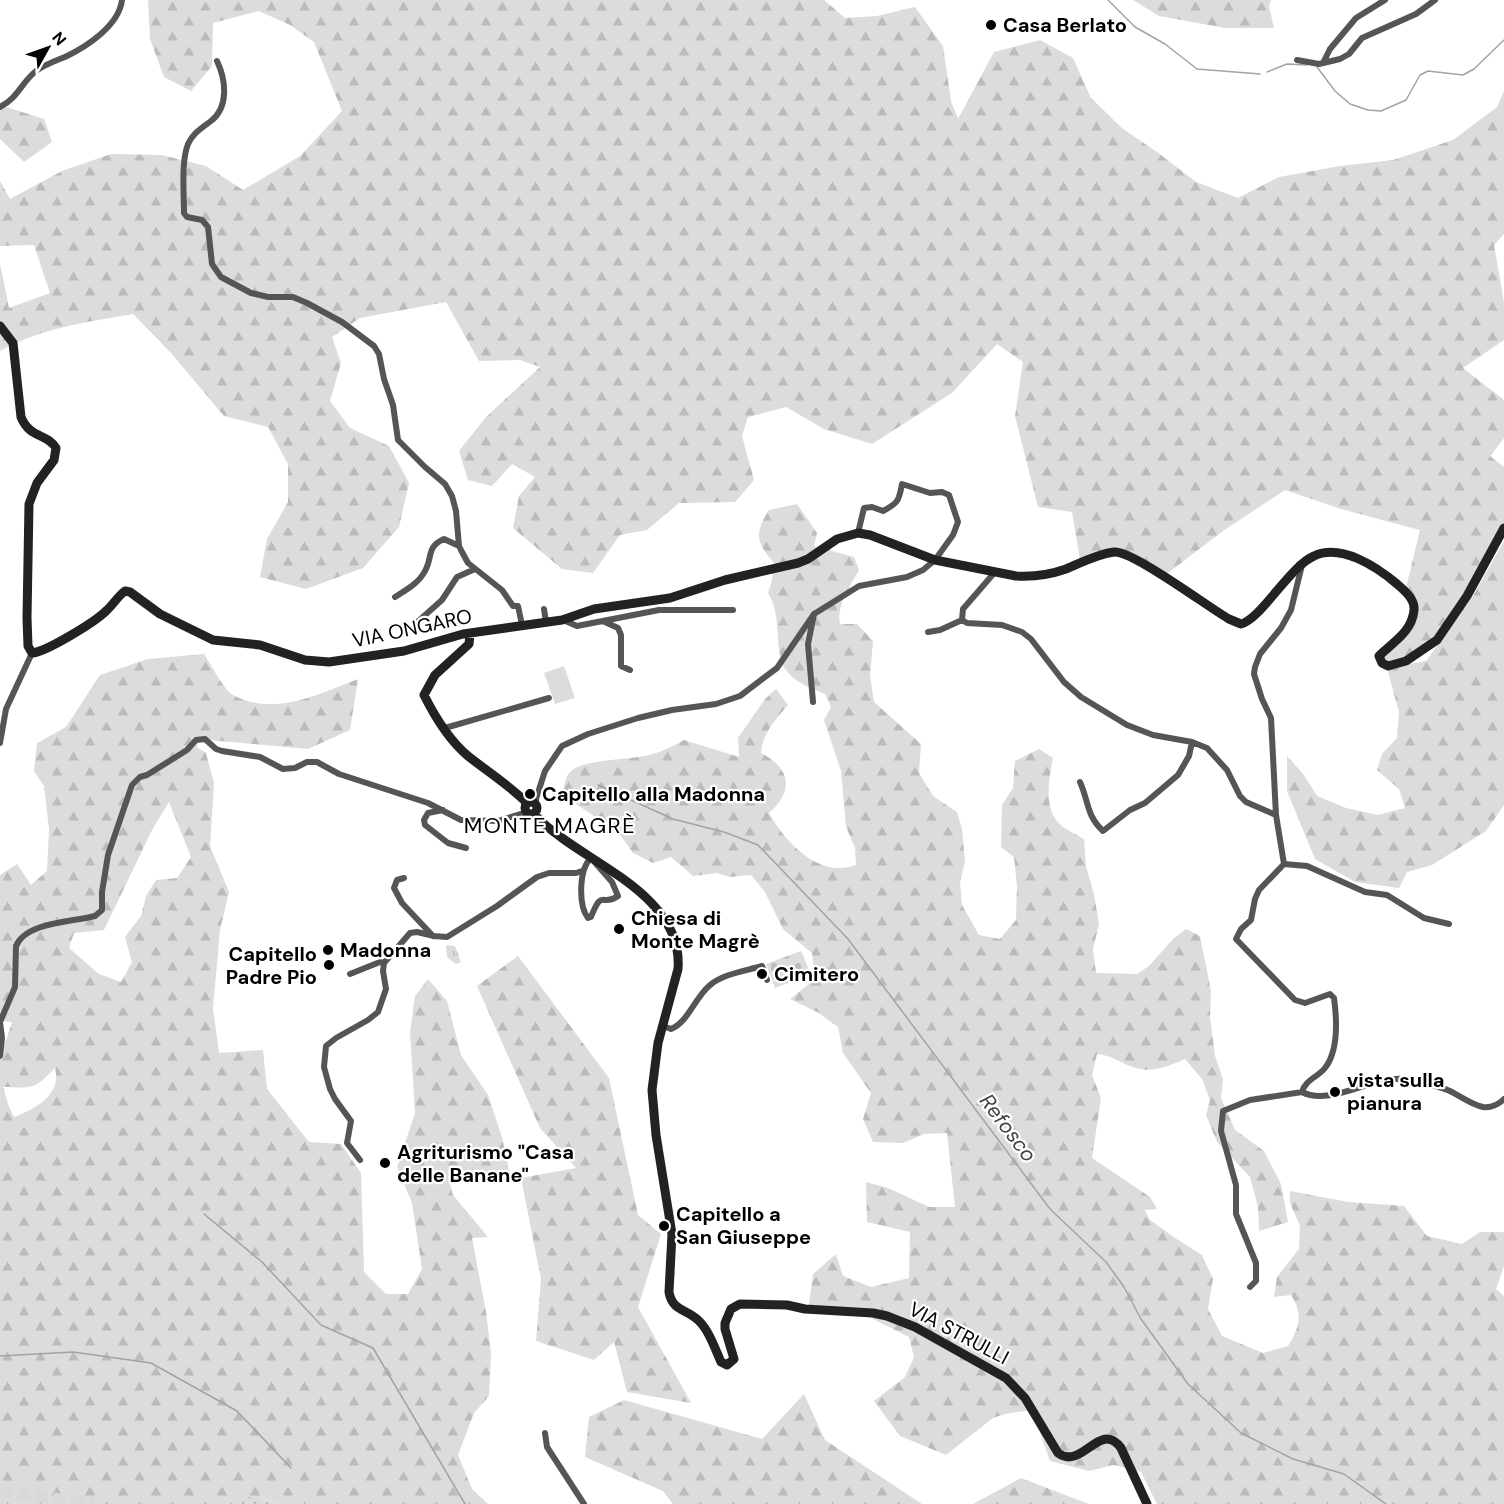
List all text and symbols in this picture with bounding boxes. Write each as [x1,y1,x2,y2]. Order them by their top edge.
place label: Casa Berlato [1003,12,1127,38]
north arrow [18,18,78,78]
marker: Casa Berlato [984,18,998,32]
text: N [47,27,71,50]
street label: VIA ONGARO [350,603,474,653]
place label: Capitello alla Madonna [542,781,765,807]
marker: Capitello alla Madonna [523,787,537,801]
district label: MONTE MAGRÈ [464,811,636,840]
place label: Chiesa di Monte Magrè [631,905,760,954]
marker: Chiesa di Monte Magrè [612,922,626,936]
place label: Madonna [340,937,431,963]
place label: Capitello Padre Pio [226,941,317,990]
marker: Madonna [321,943,335,957]
marker: Capitello Padre Pio [322,958,336,972]
place label: Cimitero [774,961,859,987]
marker: Cimitero [755,967,769,981]
place label: vista sulla pianura [1347,1067,1445,1116]
marker: vista sulla pianura [1328,1085,1342,1099]
water label: Refosco [973,1088,1043,1168]
place label: Agriturismo "Casa delle Banane" [397,1139,574,1188]
marker: Agriturismo "Casa delle Banane" [378,1156,392,1170]
place label: Capitello a San Giuseppe [676,1201,811,1250]
marker: Capitello a San Giuseppe [657,1219,671,1233]
street label: VIA STRULLI [904,1296,1014,1370]

